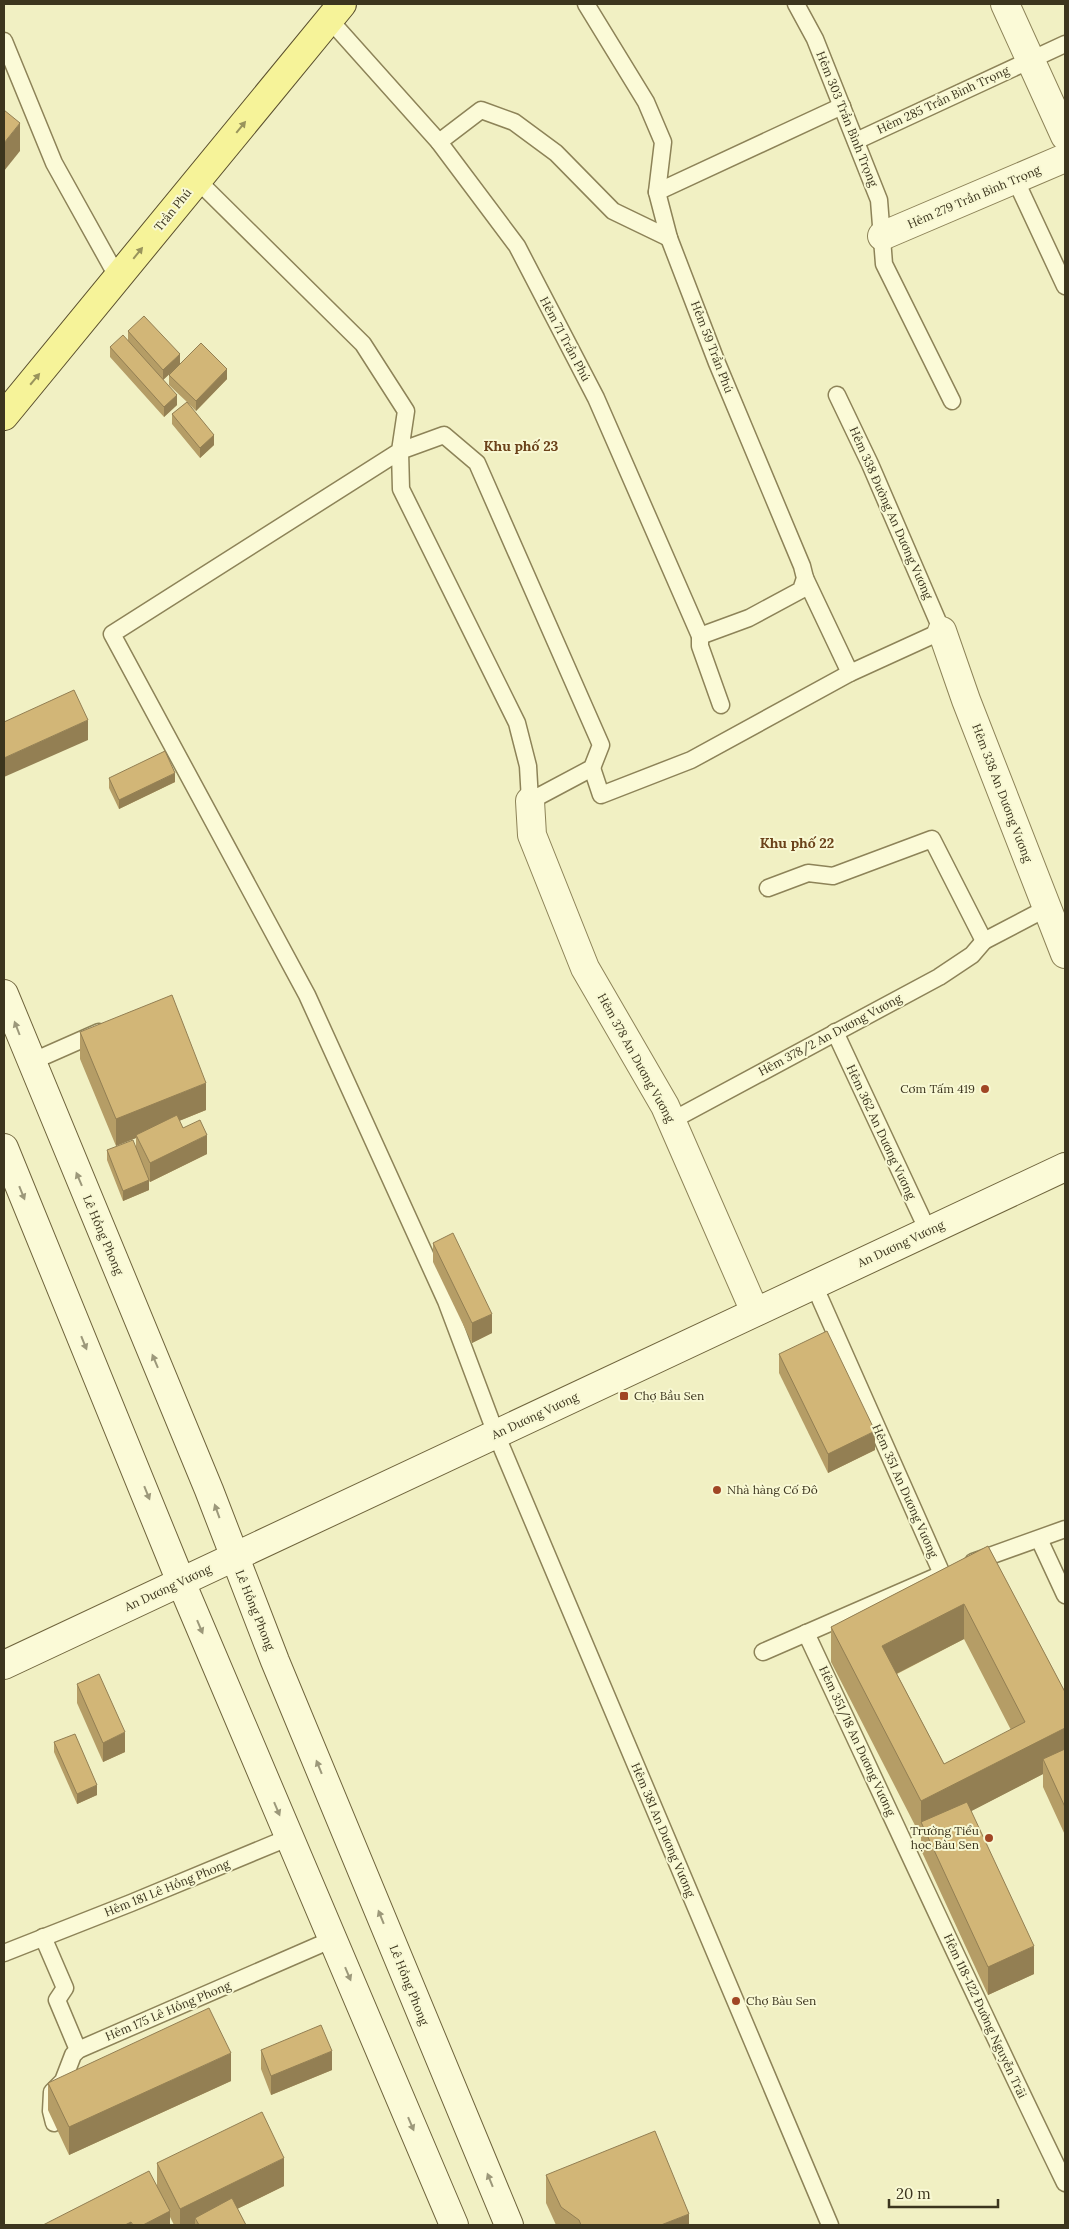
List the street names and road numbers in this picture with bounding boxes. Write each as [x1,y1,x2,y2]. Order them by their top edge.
street label: Hẻm 303 Trần Bình Trọng [813,49,882,189]
street label: Hẻm 285 Trần Bình Trọng [874,62,1012,137]
street label: Hẻm 279 Trần Bình Trọng [905,162,1043,231]
street label: Trần Phú [151,185,194,234]
street label: Hẻm 71 Trần Phú [537,294,594,384]
street label: Hẻm 59 Trần Phú [688,299,737,395]
street label: Hẻm 338 Đường An Dương Vương [847,424,937,602]
street label: Hẻm 338 An Dương Vương [969,721,1036,865]
street label: Hẻm 378 An Dương Vương [595,990,678,1125]
street label: Hẻm 378/2 An Dương Vương [756,990,905,1080]
street label: Hẻm 362 An Dương Vương [844,1062,919,1202]
street label: Lê Hồng Phong [80,1193,127,1277]
street label: An Dương Vương [854,1217,947,1271]
street label: An Dương Vương [488,1389,581,1443]
street label: Hẻm 351 An Dương Vương [869,1422,942,1560]
street label: An Dương Vương [121,1561,214,1615]
street label: Lê Hồng Phong [233,1567,279,1653]
street label: Hẻm 351/18 An Dương Vương [815,1663,899,1819]
street label: Hẻm 381 An Dương Vương [628,1760,699,1900]
street label: Hẻm 181 Lê Hồng Phong [102,1855,232,1920]
street label: Hẻm 118-122 Đường Nguyễn Trãi [941,1931,1030,2100]
street label: Lê Hồng Phong [387,1942,433,2028]
street label: Hẻm 175 Lê Hồng Phong [103,1977,233,2044]

